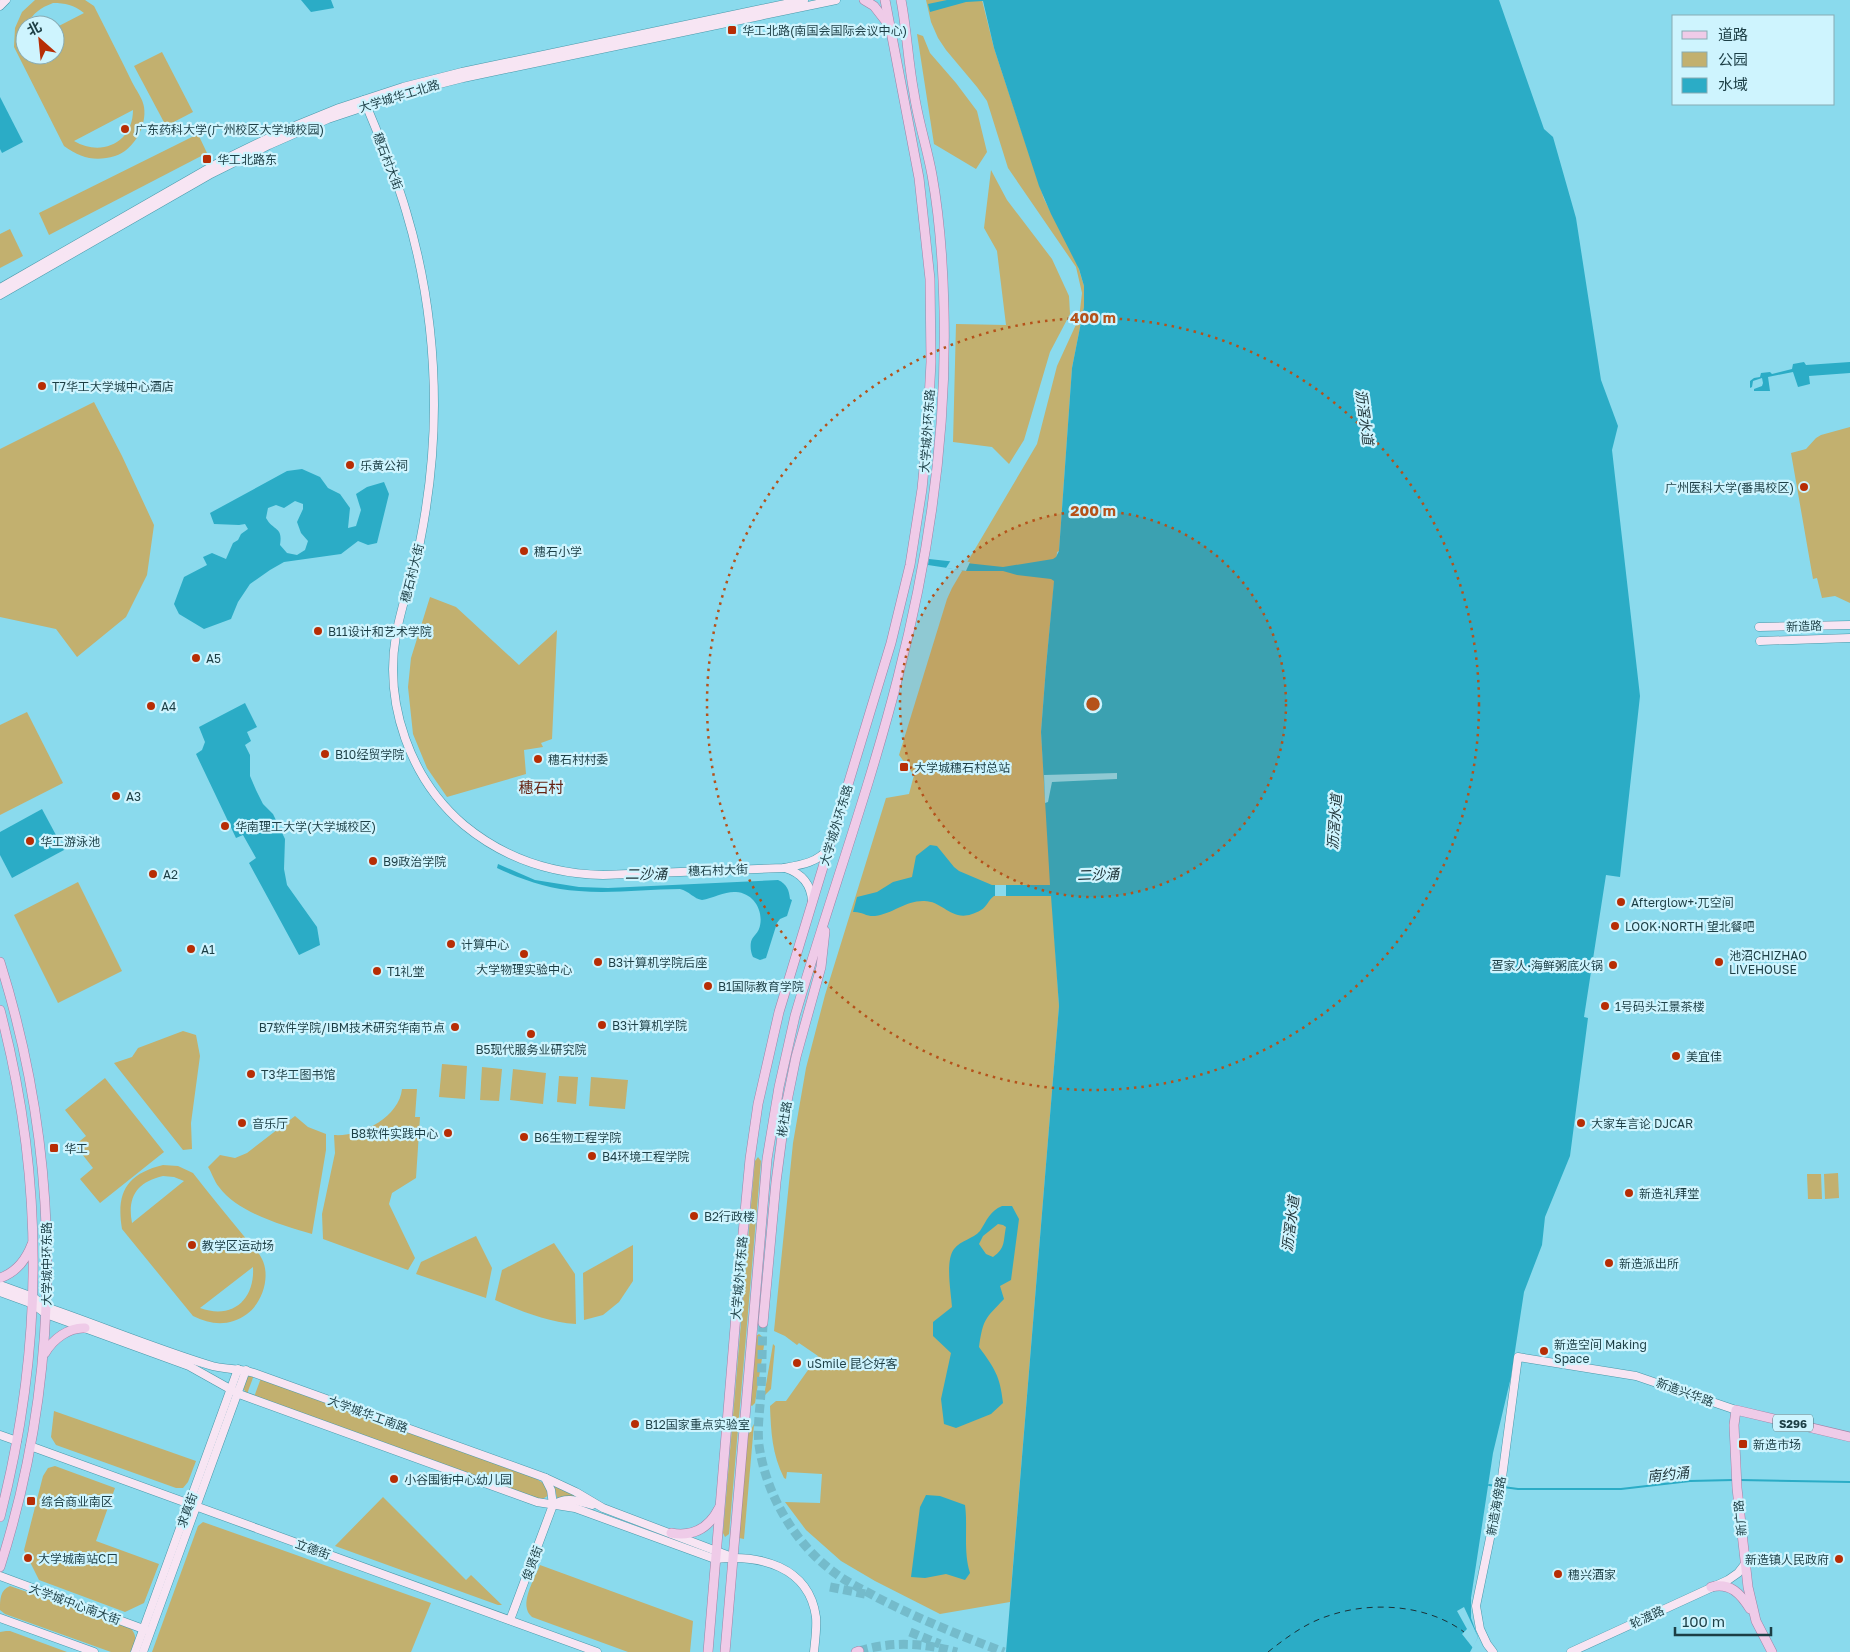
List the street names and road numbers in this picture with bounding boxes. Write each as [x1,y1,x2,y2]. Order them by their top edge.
street label: 大学城华工北路 [357,77,441,115]
street label: 穗石村大街 [370,130,406,192]
street label: 大学城外环东路 [917,389,937,473]
street label: 穗石村大街 [397,542,427,604]
street label: 新造路 [1786,618,1822,634]
street label: 大学城外环东路 [817,783,855,867]
street label: 穗石村大街 [688,861,748,879]
street label: 彬社路 [774,1100,794,1138]
street label: 大学城中环东路 [39,1222,54,1306]
street label: 大学城外环东路 [728,1235,750,1321]
street label: 新造兴华路 [1654,1375,1716,1409]
street label: 大学城华工南路 [326,1393,410,1435]
road number: S296 [1773,1415,1813,1432]
street label: 新造海傍路 [1483,1475,1509,1537]
street label: 求真街 [174,1491,200,1529]
street label: 新广路 [1731,1499,1749,1537]
street label: 立德街 [294,1536,332,1562]
street label: 俊贤街 [519,1544,545,1582]
street label: 大学城中心南大街 [27,1581,123,1627]
street label: 轮渡路 [1628,1603,1666,1631]

